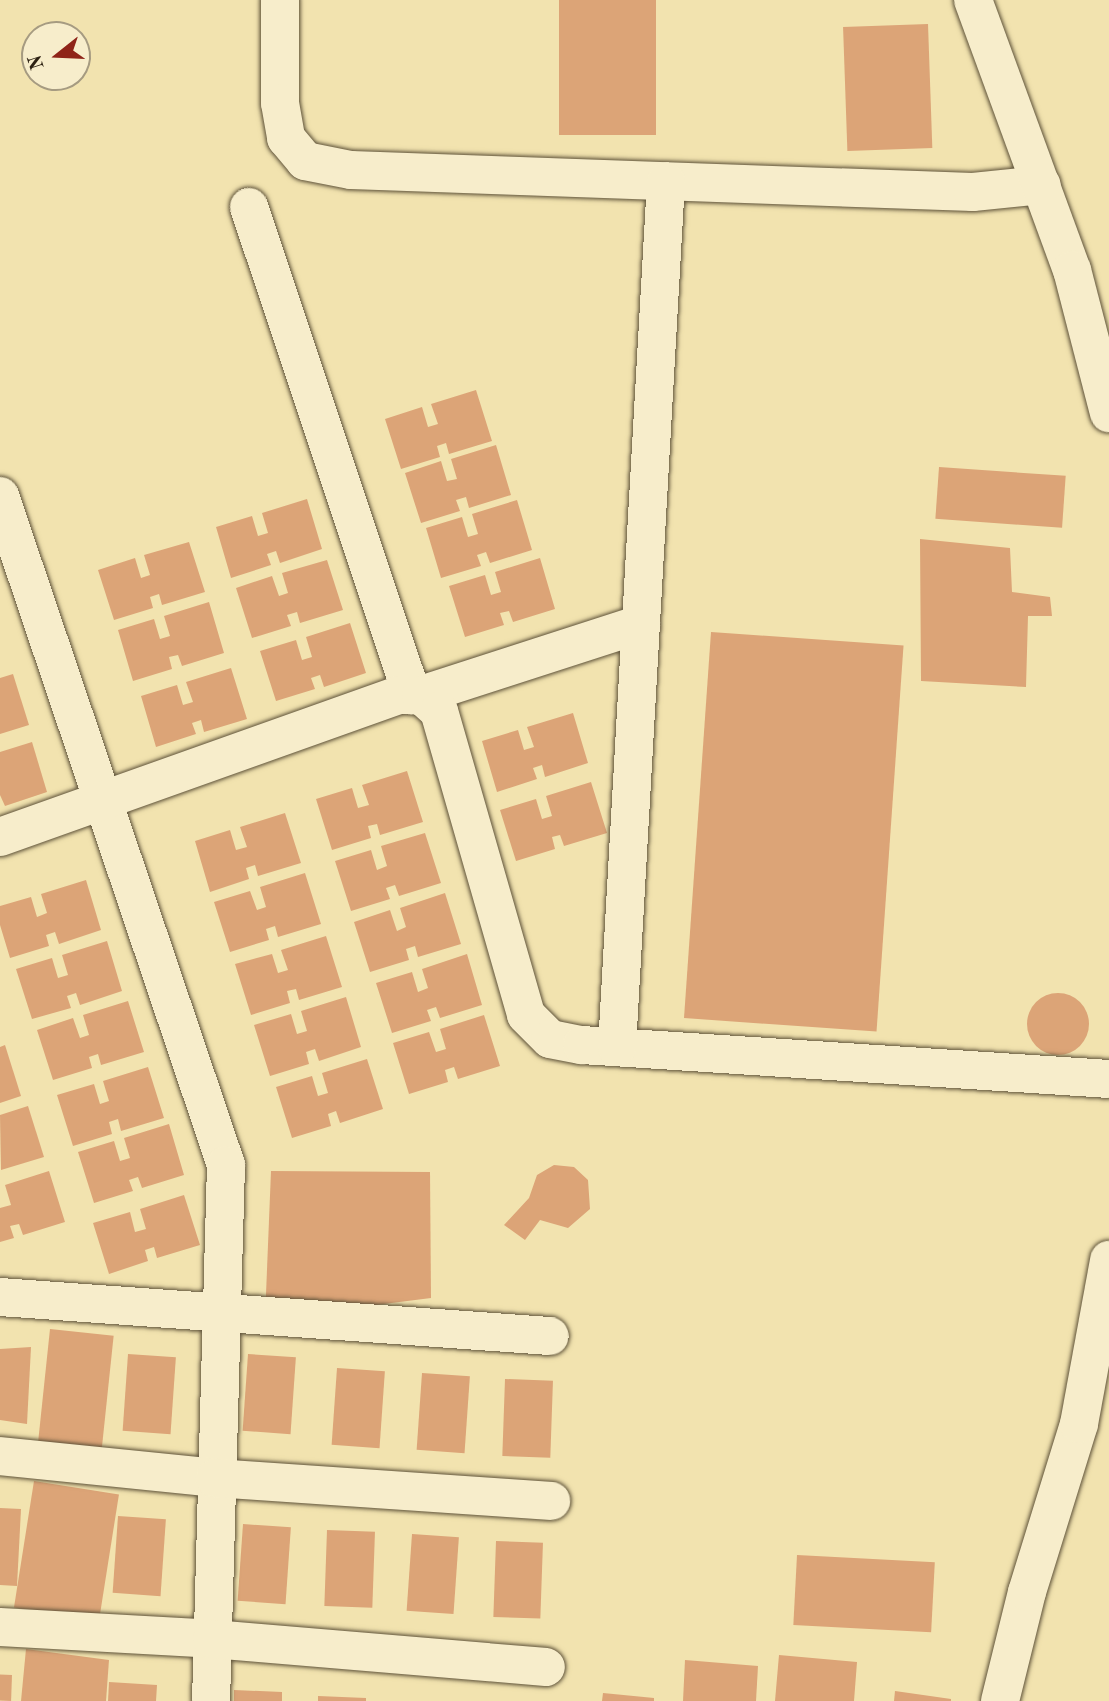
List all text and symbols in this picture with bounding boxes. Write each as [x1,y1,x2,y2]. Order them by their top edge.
north arrow [21,21,91,91]
text: N [26,52,49,72]

